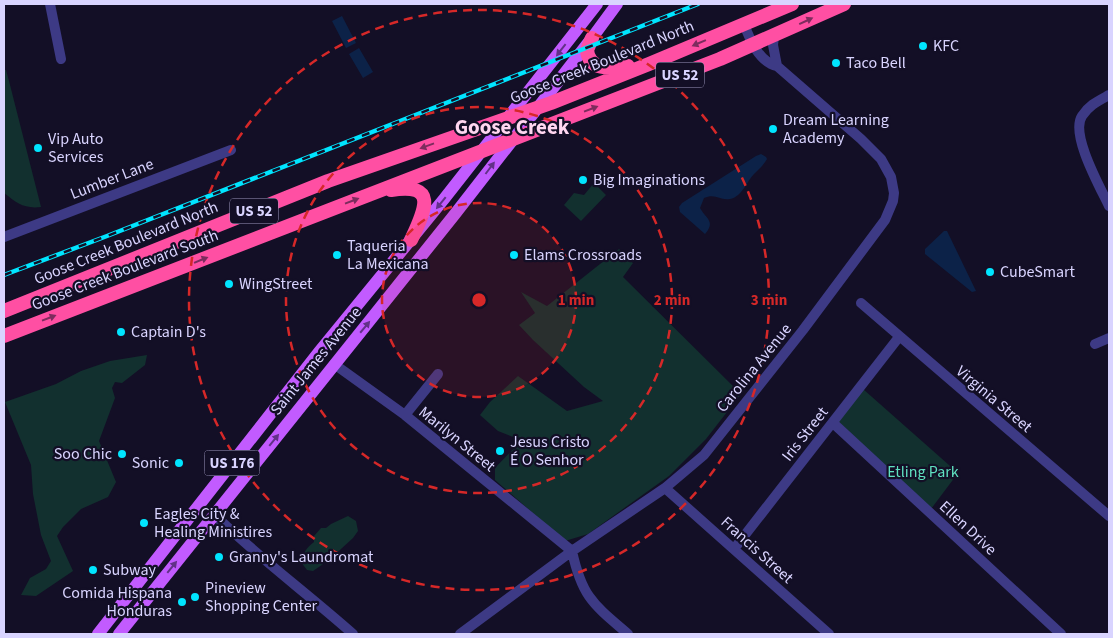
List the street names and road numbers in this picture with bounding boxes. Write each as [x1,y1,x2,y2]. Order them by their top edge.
street label: Goose Creek Boulevard North [507,15,697,109]
road number: US 52 [656,62,704,88]
street label: Lumber Lane [67,153,157,205]
street label: Goose Creek Boulevard North [31,196,221,290]
road number: US 52 [230,198,278,224]
street label: Goose Creek Boulevard South [29,224,221,316]
street label: Saint James Avenue [265,302,367,420]
street label: Carolina Avenue [711,319,797,417]
street label: Virginia Street [951,360,1037,438]
street label: Marilyn Street [414,401,500,477]
street label: Iris Street [777,402,834,466]
road number: US 176 [204,450,260,476]
street label: Ellen Drive [934,496,1002,560]
street label: Francis Street [716,511,799,589]

